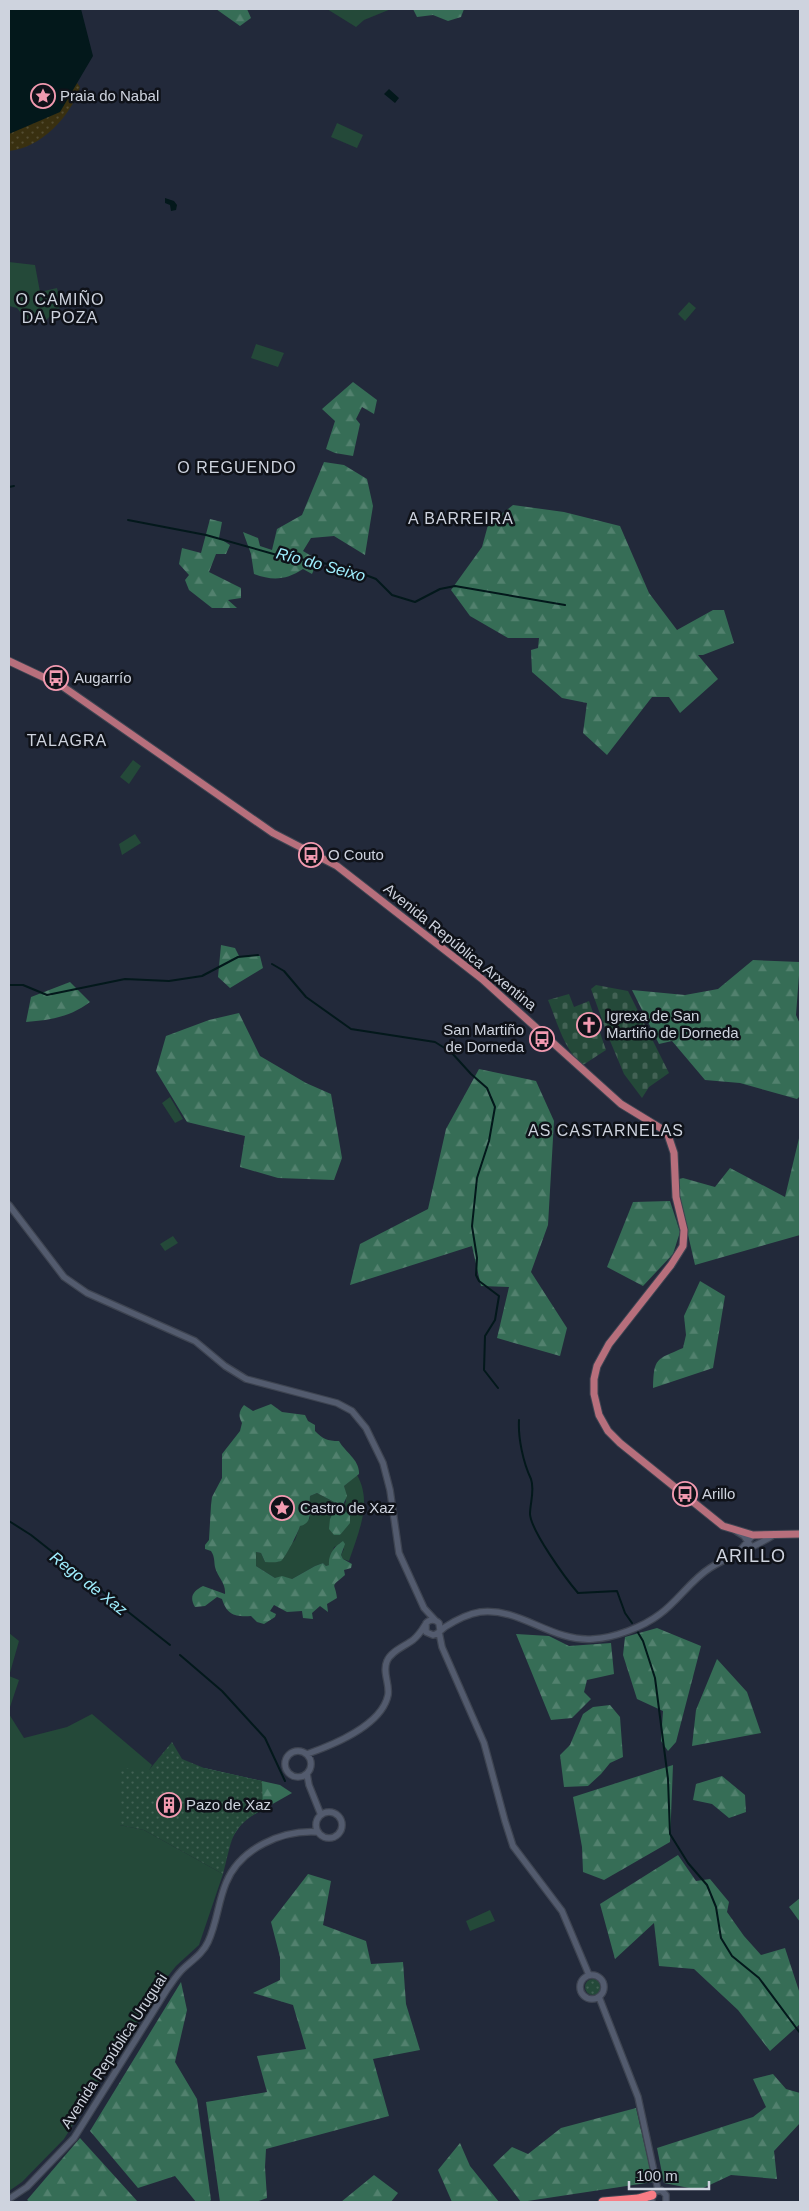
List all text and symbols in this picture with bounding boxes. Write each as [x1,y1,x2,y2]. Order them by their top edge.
place icon: Praia do Nabal [30,83,56,109]
place label: Praia do Nabal [60,87,159,104]
district label: O CAMIÑO DA POZA [16,289,104,326]
district label: O REGUENDO [177,459,297,476]
district label: A BARREIRA [408,510,514,527]
water label: Río do Seixo [274,544,367,585]
bus stop icon: Augarrío [43,665,69,691]
place label: Augarrío [74,669,132,686]
district label: TALAGRA [27,732,107,749]
bus stop icon: O Couto [298,842,324,868]
place label: O Couto [328,846,384,863]
street label: Avenida República Arxentina [381,880,541,1014]
place label: Igrexa de San Martiño de Dorneda [606,1007,739,1041]
church icon: Igrexa de San Martiño de Dorneda [576,1012,602,1038]
place label: San Martiño de Dorneda [443,1021,525,1055]
bus stop icon: San Martiño de Dorneda [529,1026,555,1052]
district label: AS CASTARNELAS [528,1122,684,1139]
bus stop icon: Arillo [672,1481,698,1507]
place label: Arillo [702,1485,735,1502]
place icon: Castro de Xaz [269,1495,295,1521]
place label: Castro de Xaz [300,1499,395,1516]
district label: ARILLO [716,1546,786,1566]
water label: Rego de Xaz [47,1548,130,1619]
building icon: Pazo de Xaz [156,1792,182,1818]
place label: Pazo de Xaz [186,1796,271,1813]
street label: Avenida República Uruguai [57,1970,170,2131]
scale bar [629,2158,709,2190]
text: 100 m [636,2167,678,2184]

